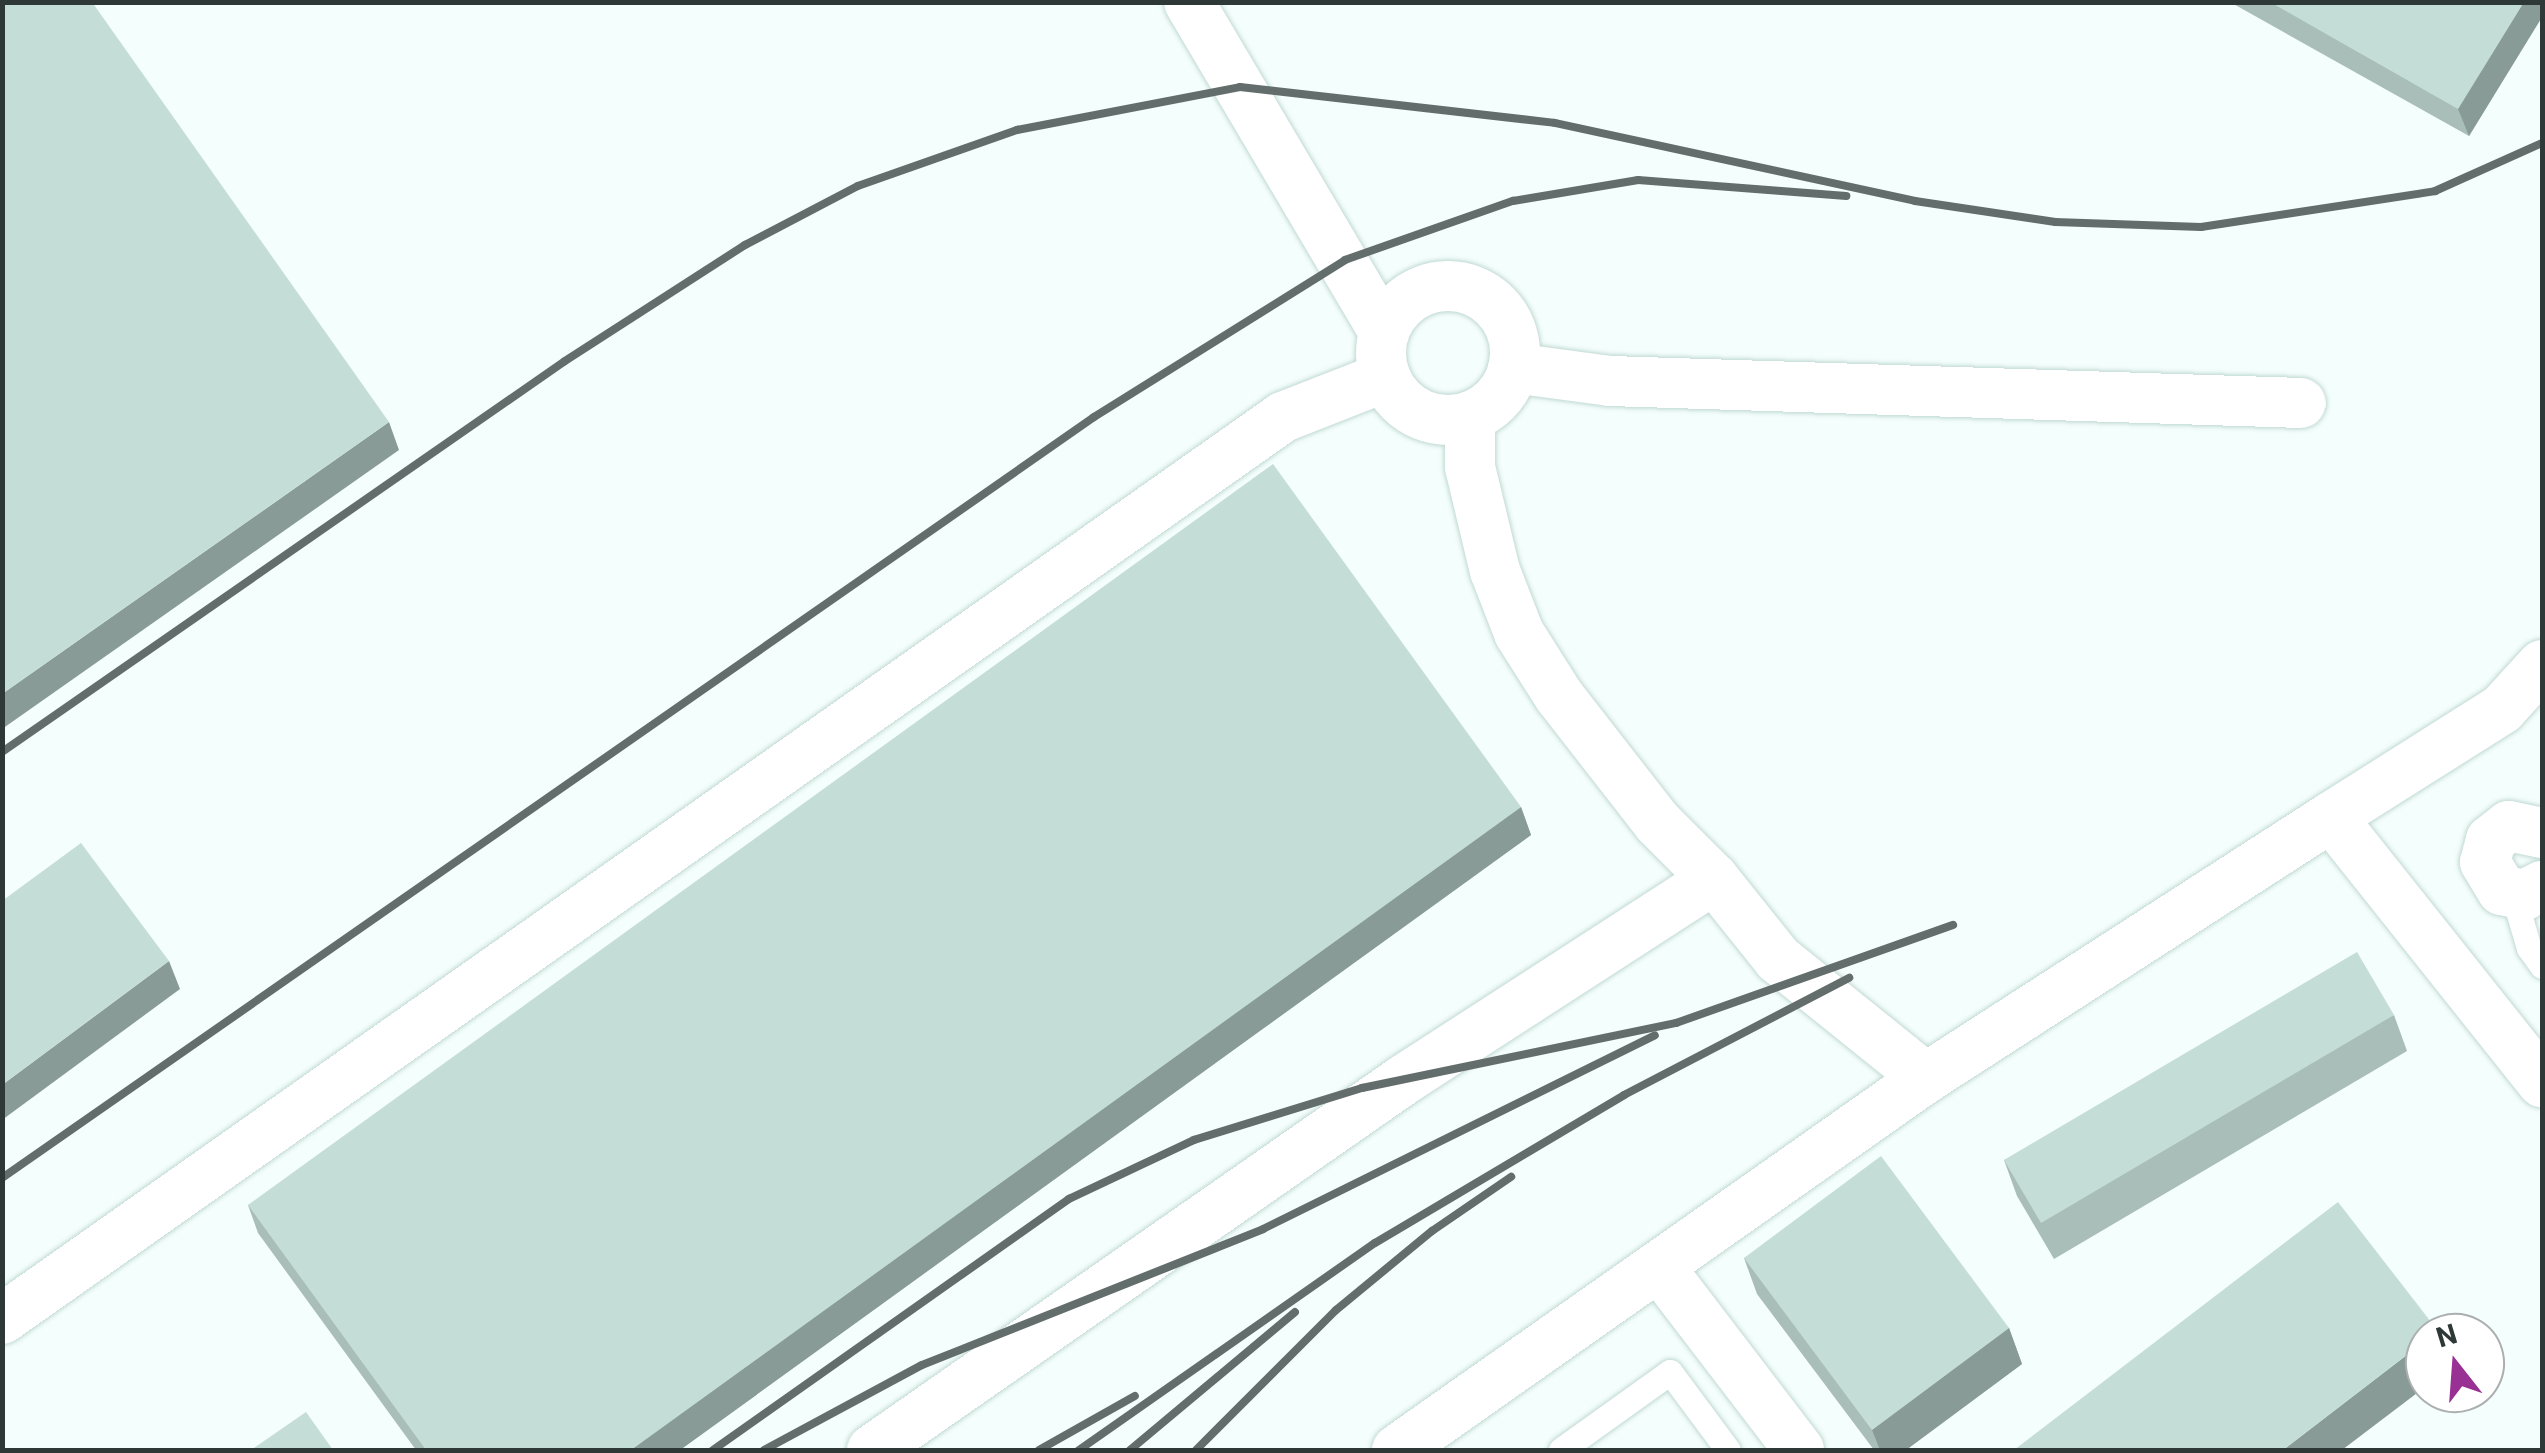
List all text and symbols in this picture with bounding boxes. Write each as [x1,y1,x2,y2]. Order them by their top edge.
north arrow [2405,1313,2505,1413]
text: N [2432,1317,2461,1354]

